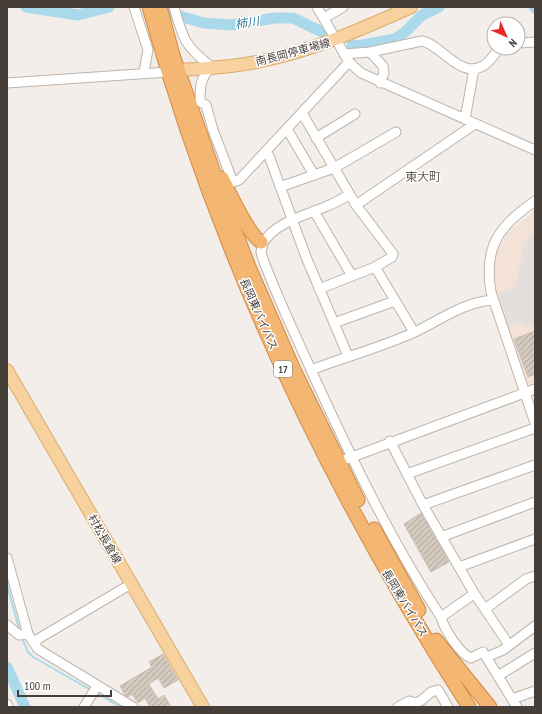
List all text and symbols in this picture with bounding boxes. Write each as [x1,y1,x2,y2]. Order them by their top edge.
water label: 柿川 [234,13,262,32]
north arrow [486,16,526,56]
street label: 南長岡停車場線 [254,35,332,69]
text: N [506,36,520,50]
district label: 東大町 [405,169,441,184]
street label: 長岡東バイパス [237,276,281,352]
road number: 17 [274,361,292,377]
street label: 村松長倉線 [85,512,125,566]
street label: 長岡東バイパス [379,566,431,640]
scale bar [18,672,111,698]
text: 100 m [24,678,51,693]

